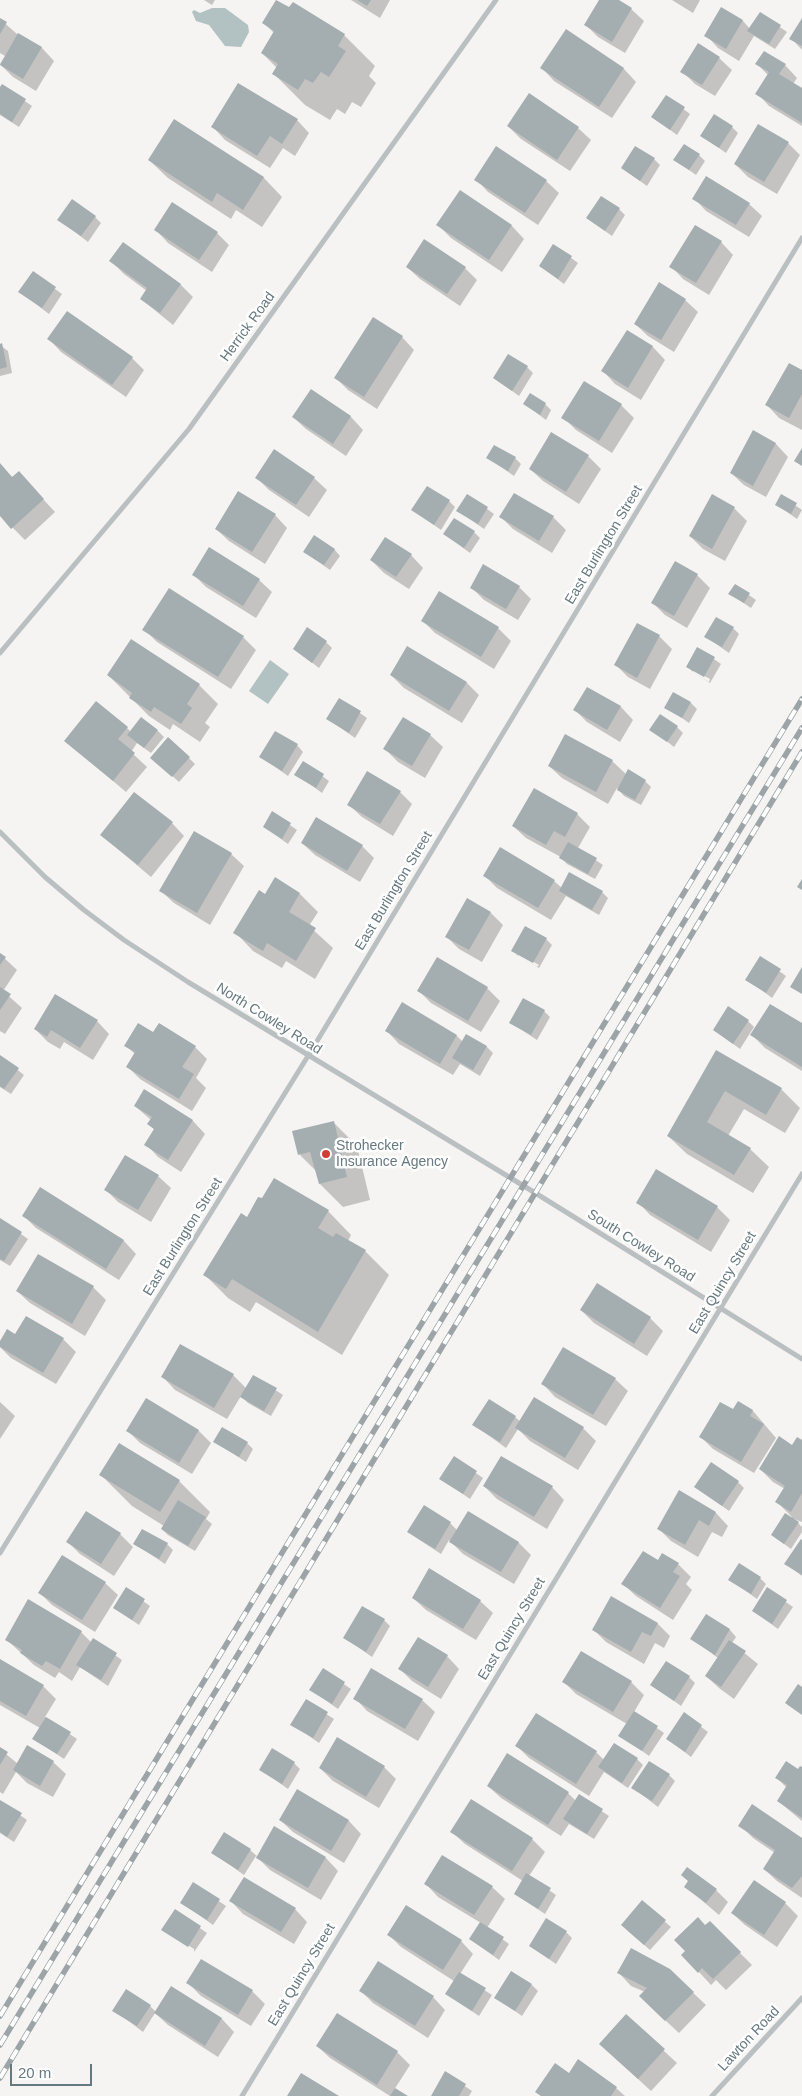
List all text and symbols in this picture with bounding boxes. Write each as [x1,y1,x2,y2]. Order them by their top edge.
street label: Herrick Road [217,289,279,365]
street label: East Burlington Street [562,482,646,608]
street label: East Burlington Street [352,828,436,954]
street label: North Cowley Road [213,980,325,1058]
place label: Strohecker Insurance Agency [336,1138,448,1170]
marker: Strohecker Insurance Agency [320,1148,332,1160]
street label: East Burlington Street [140,1175,226,1299]
street label: South Cowley Road [584,1206,698,1286]
street label: East Quincy Street [686,1229,760,1337]
street label: East Quincy Street [475,1575,549,1683]
street label: East Quincy Street [265,1921,339,2029]
street label: Lawton Road [715,2003,783,2075]
scale bar [12,2054,95,2086]
text: 20 m [18,2064,51,2081]

